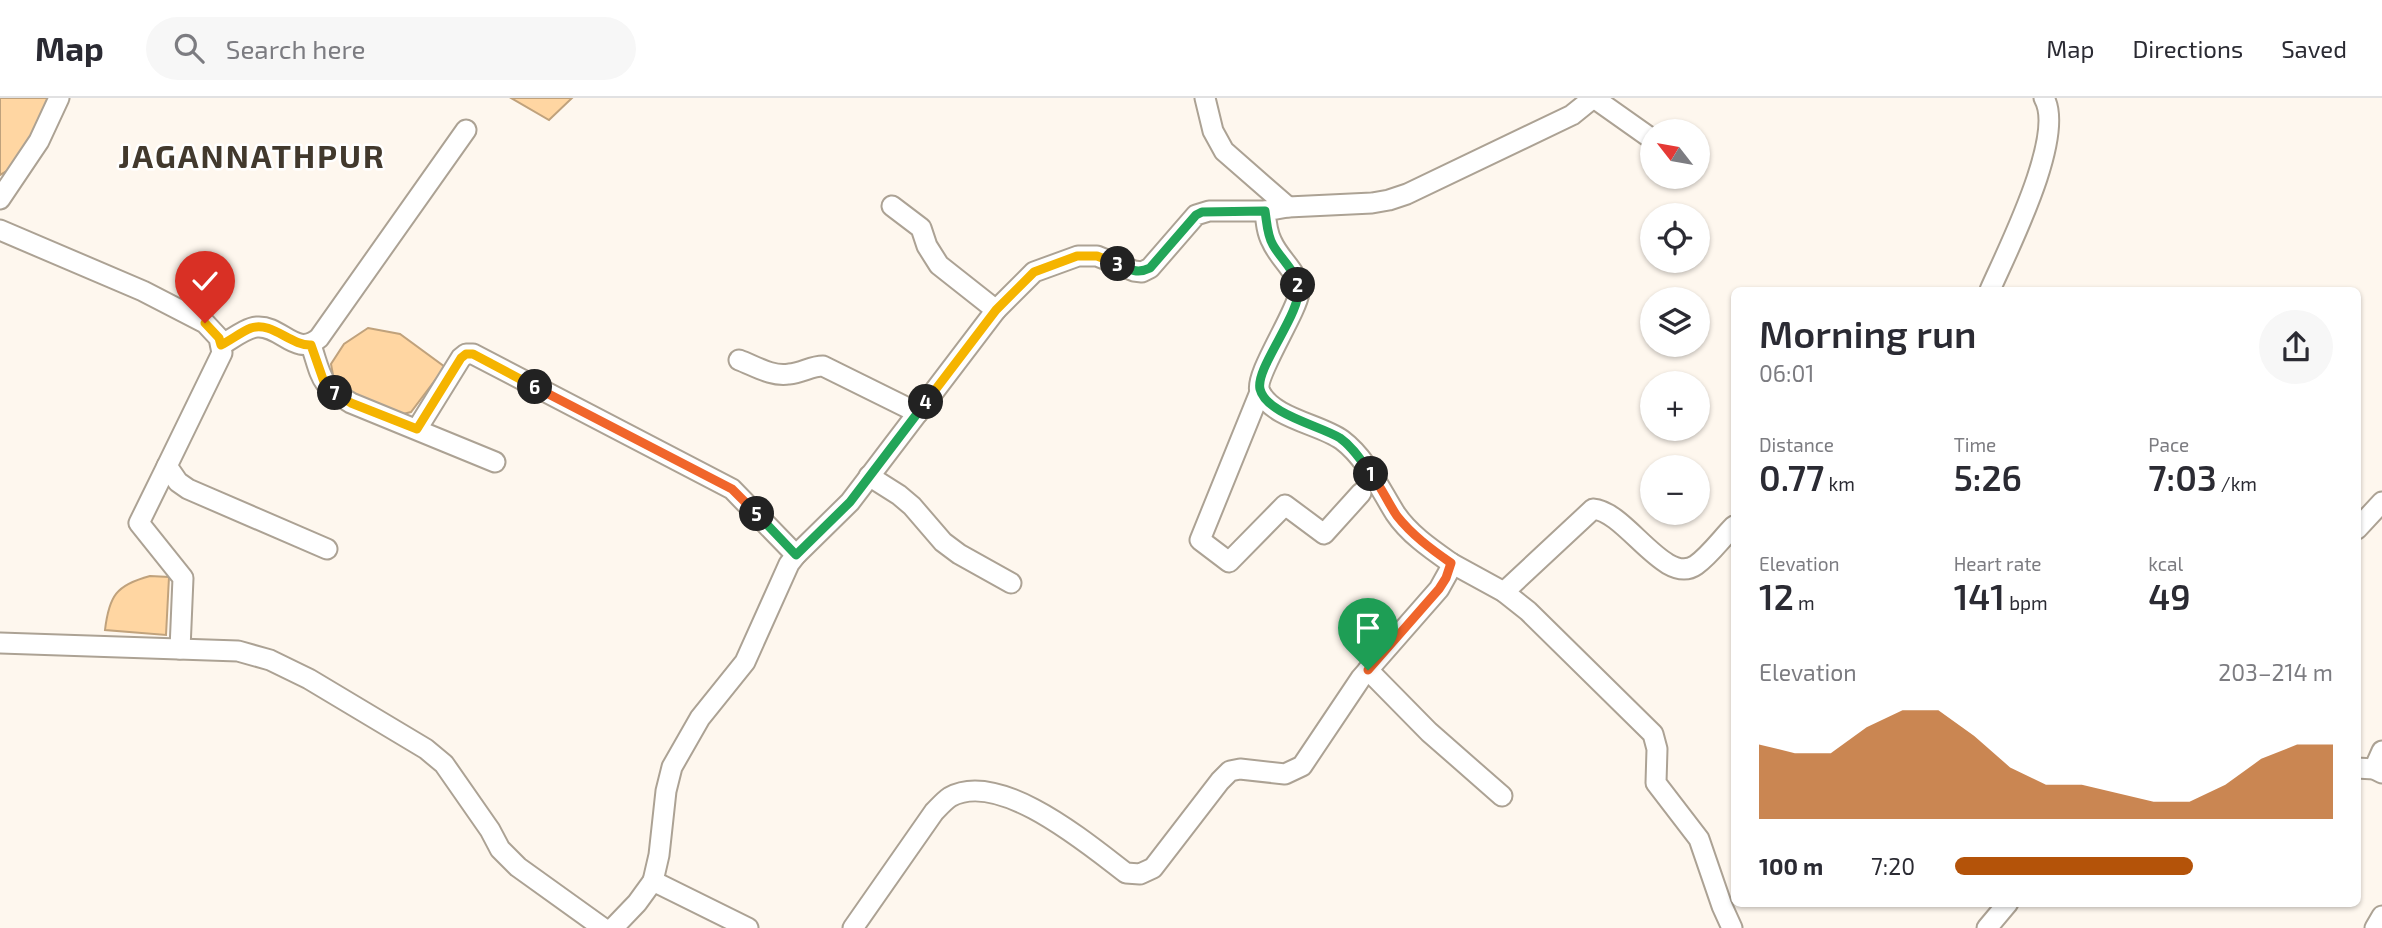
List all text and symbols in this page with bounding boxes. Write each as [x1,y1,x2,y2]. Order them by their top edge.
search box [146,17,636,80]
text: Map [35,28,104,68]
icon: search [170,29,208,67]
text: Search here [226,33,365,64]
text: Map [2046,34,2094,63]
text: Directions [2132,34,2243,63]
text: Saved [2281,34,2347,63]
north arrow [1640,119,1710,189]
map controls [1640,119,1710,525]
district label: JAGANNATHPUR [118,136,386,174]
button: locate [1640,203,1710,273]
pin: 3 [1100,246,1136,282]
pin [175,251,235,323]
text: 3 [1112,252,1123,275]
icon: check [186,262,224,300]
pin: 2 [1280,268,1316,302]
text: 2 [1292,273,1303,296]
button: layers [1640,287,1710,357]
text: Morning run [1759,310,1977,356]
button: share [2259,310,2333,384]
text: 06:01 [1759,359,1814,387]
pin: 6 [518,370,552,404]
button: + [1640,371,1710,441]
text: 6 [529,375,540,398]
pin: 7 [318,376,352,410]
text: 7 [329,381,340,404]
pin: 4 [908,384,944,420]
text: 4 [919,390,932,413]
text: Distance [1759,433,1834,456]
text: Time [1954,433,1996,456]
text: Pace [2148,433,2189,456]
button: − [1640,455,1710,525]
pin: 1 [1354,456,1388,492]
text: 0.77 [1759,456,1824,498]
text: 5:26 [1954,456,2022,498]
text: 7:03 [2148,456,2217,498]
text: 1 [1366,462,1375,485]
text: km [1824,472,1855,495]
text: /km [2217,472,2257,495]
pin: 5 [740,496,774,532]
text: 5 [751,502,762,525]
text: Elevation [1759,552,1840,575]
text: Heart rate [1954,552,2042,575]
text: kcal [2148,552,2183,575]
text: 12 [1759,575,1794,617]
text: 141 [1954,575,2005,617]
text: 49 [2148,575,2191,617]
text: m [1794,591,1815,614]
text: bpm [2005,591,2048,614]
pin [1338,598,1398,670]
icon: arrive [1349,609,1387,647]
text: Elevation [1759,658,1857,686]
text: 203–214 m [2218,658,2333,686]
text: 100 m [1759,852,1823,880]
text: 7:20 [1871,852,1915,880]

